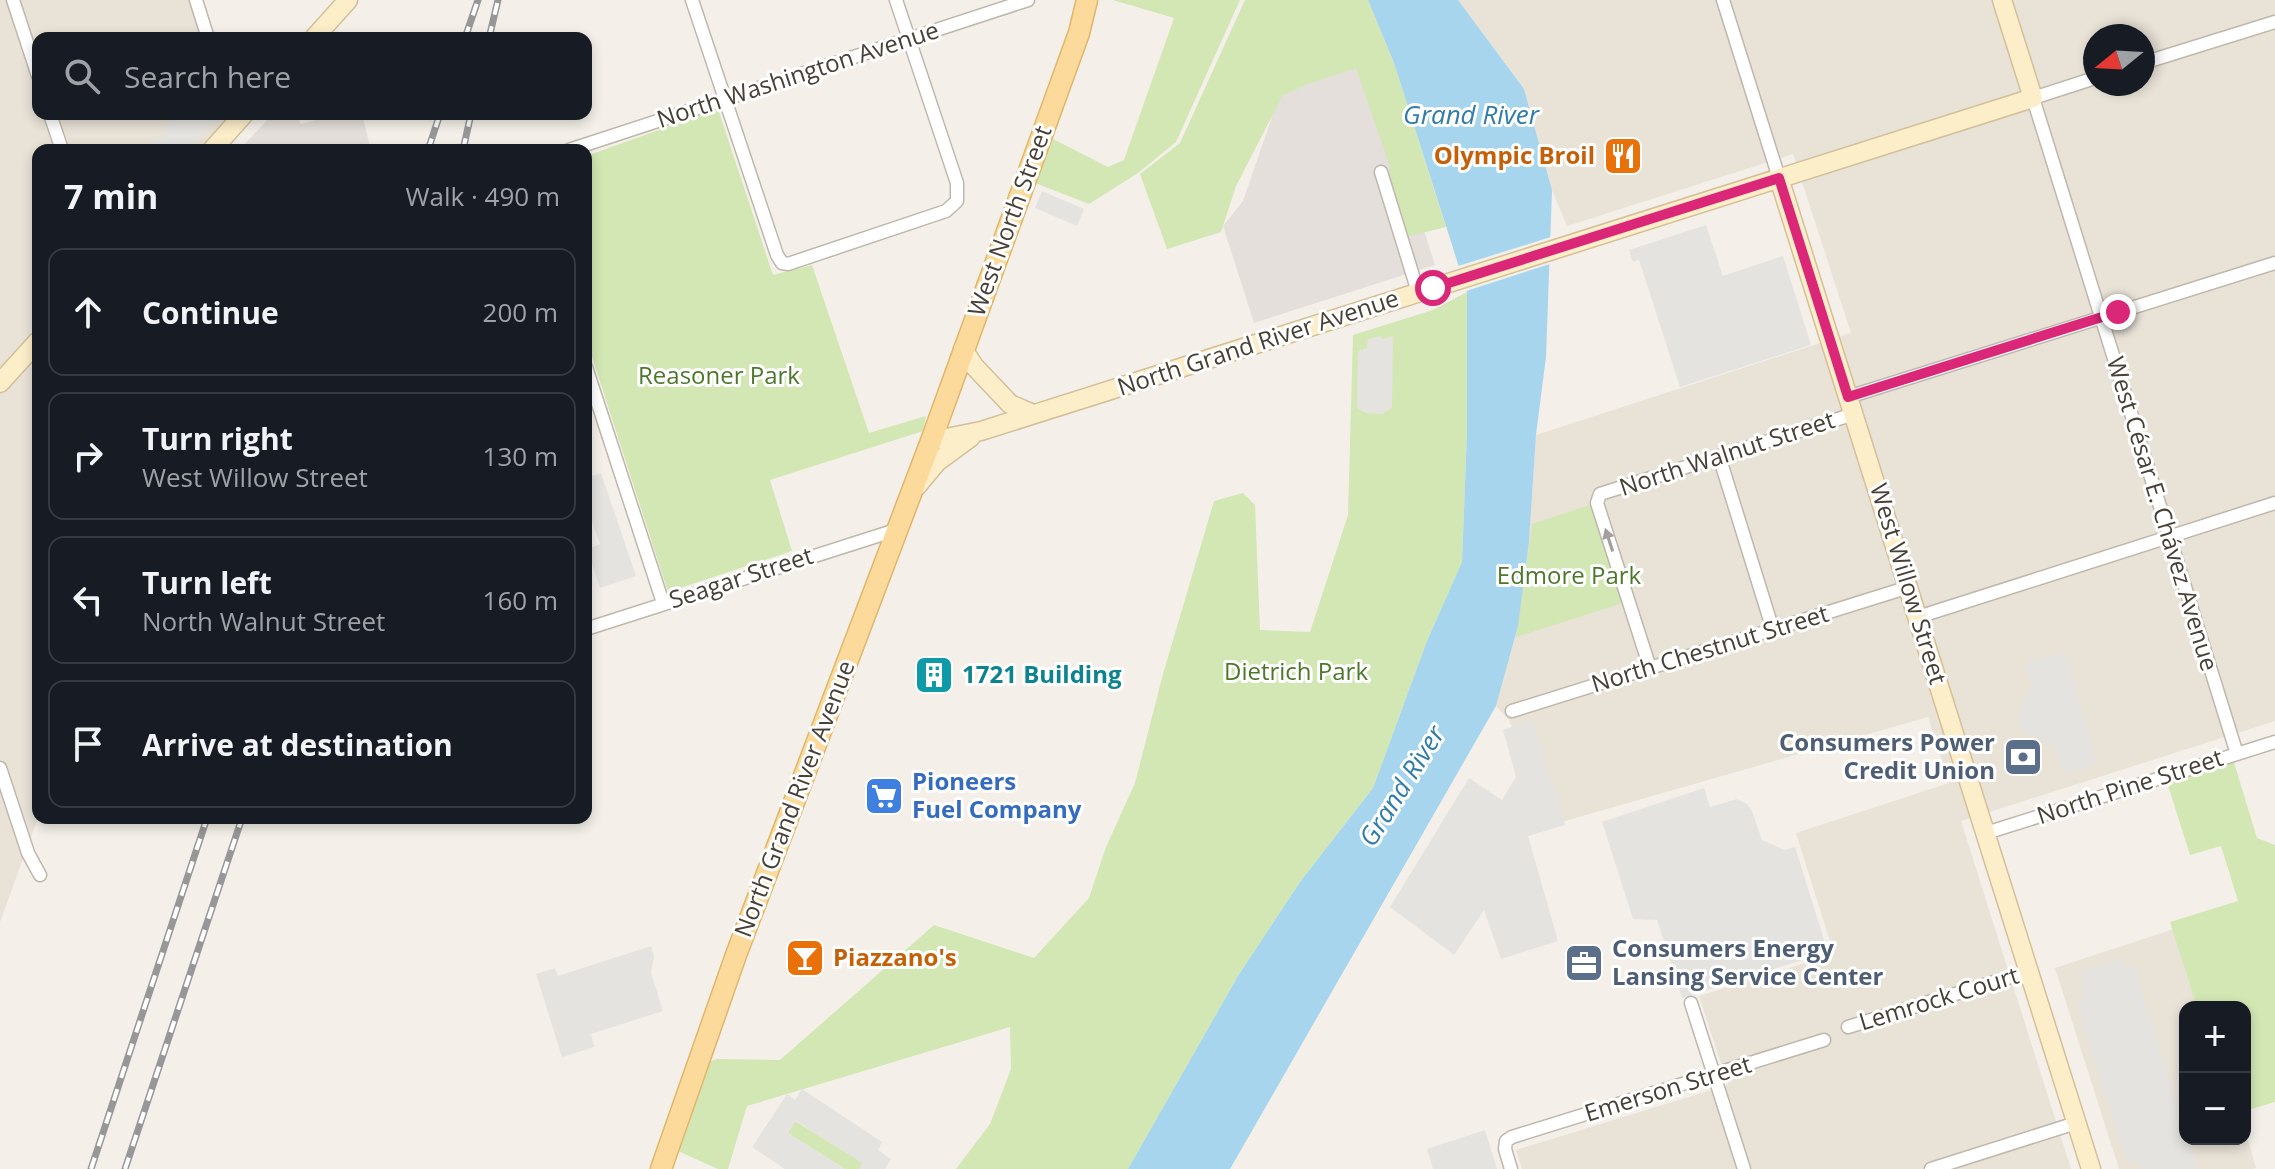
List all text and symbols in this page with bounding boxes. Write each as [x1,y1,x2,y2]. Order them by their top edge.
street label: North Washington Avenue [652,12,943,135]
north arrow [2083,24,2155,96]
search box [32,32,592,120]
icon: search [60,54,104,98]
text: Search here [124,56,291,97]
water label: Grand River [1403,96,1541,132]
street label: West North Street [959,121,1058,320]
restaurant icon: Olympic Broil [1602,135,1644,177]
place label: Olympic Broil [1434,138,1595,171]
text: 7 min [64,173,158,219]
text: Walk · 490 m [406,178,560,214]
route start [1415,270,1451,306]
street label: North Grand River Avenue [1113,280,1402,403]
icon: ahead [66,290,110,334]
text: Continue [142,292,279,333]
text: 200 m [483,294,558,330]
route end [2100,294,2136,330]
street label: West César E. Chávez Avenue [2100,352,2227,675]
park label: Reasoner Park [638,358,800,391]
street label: North Walnut Street [1615,402,1838,503]
text: Turn right [142,418,293,459]
icon: right [66,434,110,478]
text: 130 m [483,438,558,474]
text: West Willow Street [142,459,368,495]
street label: West Willow Street [1863,479,1956,688]
one-way arrow [1603,528,1615,552]
street label: Seagar Street [664,538,817,615]
park label: Edmore Park [1497,558,1642,591]
text: Turn left [142,562,272,603]
icon: left [66,578,110,622]
text: 160 m [483,582,558,618]
street label: North Chestnut Street [1587,596,1832,699]
text: North Walnut Street [142,603,385,639]
building icon: 1721 Building [913,654,955,696]
park label: Dietrich Park [1224,654,1368,687]
street label: North Grand River Avenue [726,655,862,942]
place label: 1721 Building [962,657,1122,690]
water label: Grand River [1350,717,1453,853]
icon: arrive [66,722,110,766]
text: Arrive at destination [142,724,453,765]
place label: Consumers Power Credit Union [1779,725,1995,786]
bank icon: Consumers Power Credit Union [2002,736,2044,778]
street label: North Pine Street [2032,740,2227,831]
place label: Pioneers Fuel Company [912,764,1082,825]
supermarket icon: Pioneers Fuel Company [863,775,905,817]
place label: Consumers Energy Lansing Service Center [1612,931,1884,992]
bar icon: Piazzano's [784,937,826,979]
place label: Piazzano's [833,940,957,973]
office icon: Consumers Energy Lansing Service Center [1563,942,1605,984]
street label: Lemrock Court [1855,958,2022,1038]
map controls [2179,1001,2251,1145]
button: + [2179,1001,2251,1073]
street label: Emerson Street [1580,1047,1755,1129]
button: − [2179,1073,2251,1145]

